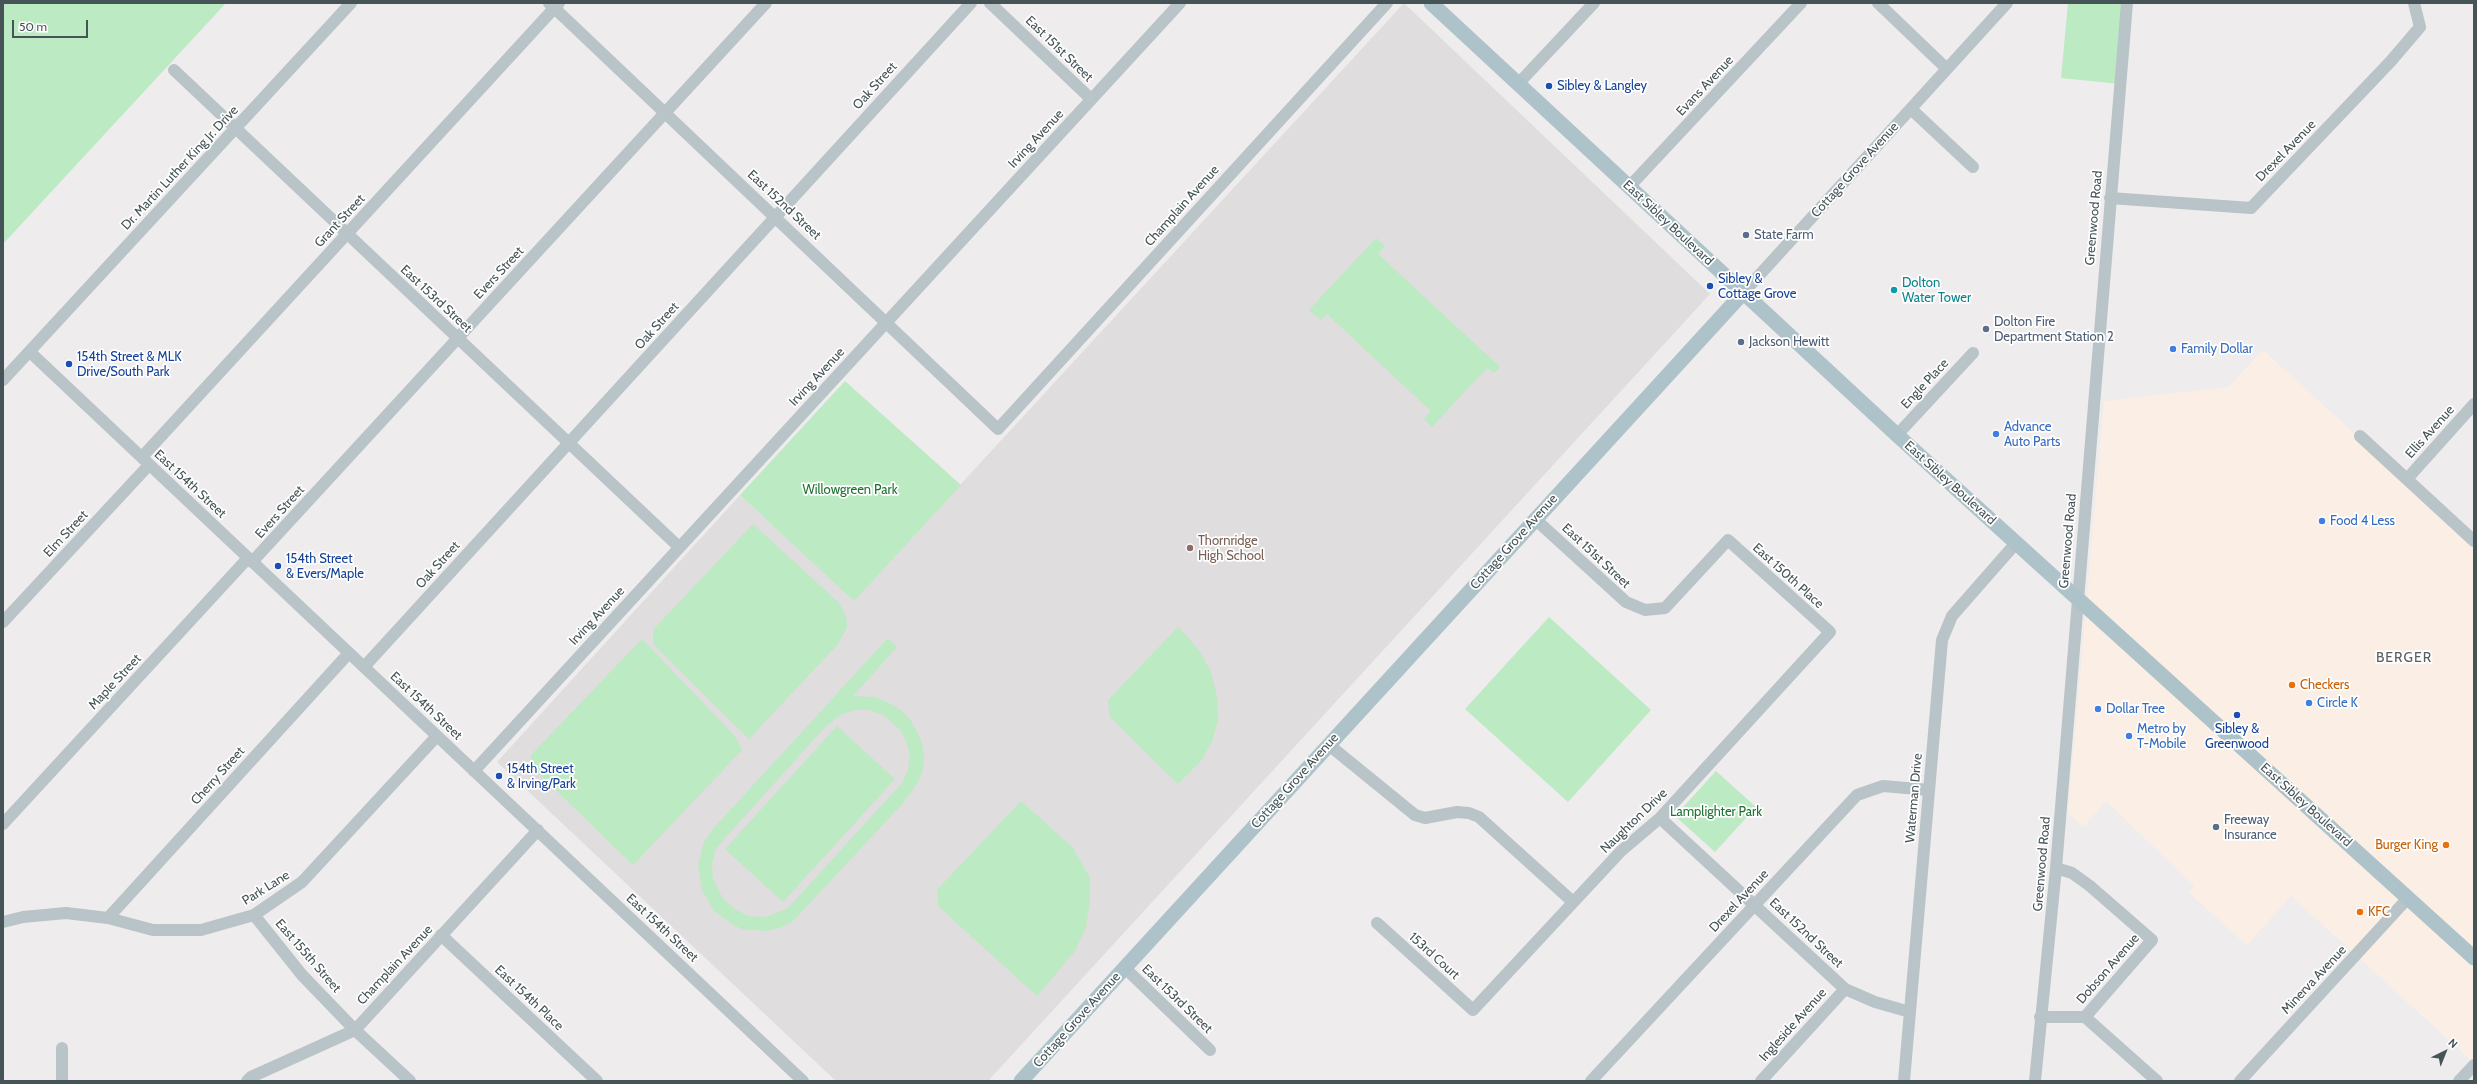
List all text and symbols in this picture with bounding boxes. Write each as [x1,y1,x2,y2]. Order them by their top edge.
scale bar [14,12,90,38]
street label: East 151st Street [1022,13,1096,85]
text: 50 m [19,19,47,34]
street label: Evans Avenue [1673,53,1737,119]
street label: Oak Street [850,59,900,113]
place label: Sibley & Langley [1557,78,1647,94]
marker: Sibley & Langley [1544,81,1554,91]
street label: Dr. Martin Luther King Jr. Drive [118,103,242,233]
street label: Irving Avenue [1005,106,1067,172]
street label: Drexel Avenue [2253,117,2319,185]
street label: Cottage Grove Avenue [1808,119,1902,221]
street label: Champlain Avenue [1142,162,1222,250]
street label: East 152nd Street [744,167,824,243]
street label: Greenwood Road [2082,170,2106,266]
street label: East Sibley Boulevard [1620,177,1716,269]
street label: Grant Street [312,191,368,251]
place label: State Farm [1754,227,1814,243]
marker: State Farm [1741,230,1751,240]
street label: Evers Street [471,244,527,302]
street label: East 153rd Street [397,262,475,336]
place label: Sibley & Cottage Grove [1718,271,1797,302]
place label: Dolton Water Tower [1902,275,1971,306]
marker: Sibley & Cottage Grove [1705,281,1715,291]
marker: Dolton Water Tower [1889,285,1899,295]
street label: Oak Street [632,299,682,353]
place label: Dolton Fire Department Station 2 [1994,314,2114,345]
marker: Dolton Fire Department Station 2 [1981,324,1991,334]
place label: Jackson Hewitt [1749,334,1829,350]
marker: Jackson Hewitt [1736,337,1746,347]
place label: Family Dollar [2181,341,2253,357]
street label: Irving Avenue [786,344,848,410]
marker: Family Dollar [2168,344,2178,354]
place label: 154th Street & MLK Drive/South Park [77,349,182,380]
street label: Engle Place [1898,356,1952,412]
marker: 154th Street & MLK Drive/South Park [64,359,74,369]
street label: Ellis Avenue [2402,402,2458,462]
place label: Advance Auto Parts [2004,419,2060,450]
marker: Advance Auto Parts [1991,429,2001,439]
street label: East Sibley Boulevard [1901,438,1999,528]
street label: East 154th Street [151,447,229,521]
street label: Evers Street [252,482,308,542]
park label: Willowgreen Park [803,482,897,498]
street label: Cottage Grove Avenue [1467,491,1561,593]
street label: Greenwood Road [2056,493,2080,589]
street label: Elm Street [41,507,91,561]
place label: Food 4 Less [2330,513,2395,529]
marker: Food 4 Less [2317,516,2327,526]
street label: East 151st Street [1559,520,1633,592]
place label: Thornridge High School [1198,533,1264,564]
street label: Oak Street [413,538,463,592]
street label: East 150th Place [1749,540,1827,612]
marker: Thornridge High School [1185,543,1195,553]
place label: 154th Street & Evers/Maple [286,551,364,582]
marker: 154th Street & Evers/Maple [273,561,283,571]
street label: Irving Avenue [566,583,628,649]
district label: BERGER [2376,650,2432,666]
street label: Maple Street [85,651,145,713]
street label: East 154th Street [387,669,465,743]
place label: Checkers [2300,677,2349,693]
marker: Checkers [2287,680,2297,690]
place label: Circle K [2317,695,2358,711]
marker: Circle K [2304,698,2314,708]
place label: Dollar Tree [2106,701,2165,717]
marker: Dollar Tree [2093,704,2103,714]
marker: Sibley & Greenwood [2232,710,2242,720]
place label: Metro by T-Mobile [2137,721,2186,752]
place label: Sibley & Greenwood [2205,721,2269,752]
street label: Cottage Grove Avenue [1248,730,1342,832]
marker: Metro by T-Mobile [2124,731,2134,741]
street label: Cherry Street [188,744,248,808]
street label: Waterman Drive [1902,753,1926,843]
street label: East Sibley Boulevard [2257,760,2355,850]
place label: 154th Street & Irving/Park [507,761,576,792]
marker: 154th Street & Irving/Park [494,771,504,781]
street label: Naughton Drive [1598,785,1670,857]
park label: Lamplighter Park [1670,804,1762,820]
place label: Freeway Insurance [2224,812,2277,843]
street label: Greenwood Road [2030,816,2054,912]
marker: Freeway Insurance [2211,822,2221,832]
place label: Burger King [2375,837,2438,853]
marker: Burger King [2441,840,2451,850]
street label: Park Lane [239,867,293,909]
street label: Drexel Avenue [1706,867,1772,935]
street label: East 154th Street [623,891,701,965]
street label: East 152nd Street [1766,895,1846,971]
place label: KFC [2368,904,2390,920]
marker: KFC [2355,907,2365,917]
street label: East 155th Street [272,916,344,996]
street label: Champlain Avenue [354,922,436,1008]
street label: 153rd Court [1405,929,1463,983]
street label: Dobson Avenue [2073,931,2143,1007]
street label: Minerva Avenue [2278,943,2350,1017]
street label: East 153rd Street [1139,961,1215,1037]
street label: East 154th Place [491,962,567,1034]
street label: Cottage Grove Avenue [1030,969,1124,1071]
street label: Ingleside Avenue [1756,985,1830,1065]
north arrow [2425,1032,2465,1072]
text: N [2446,1035,2461,1051]

